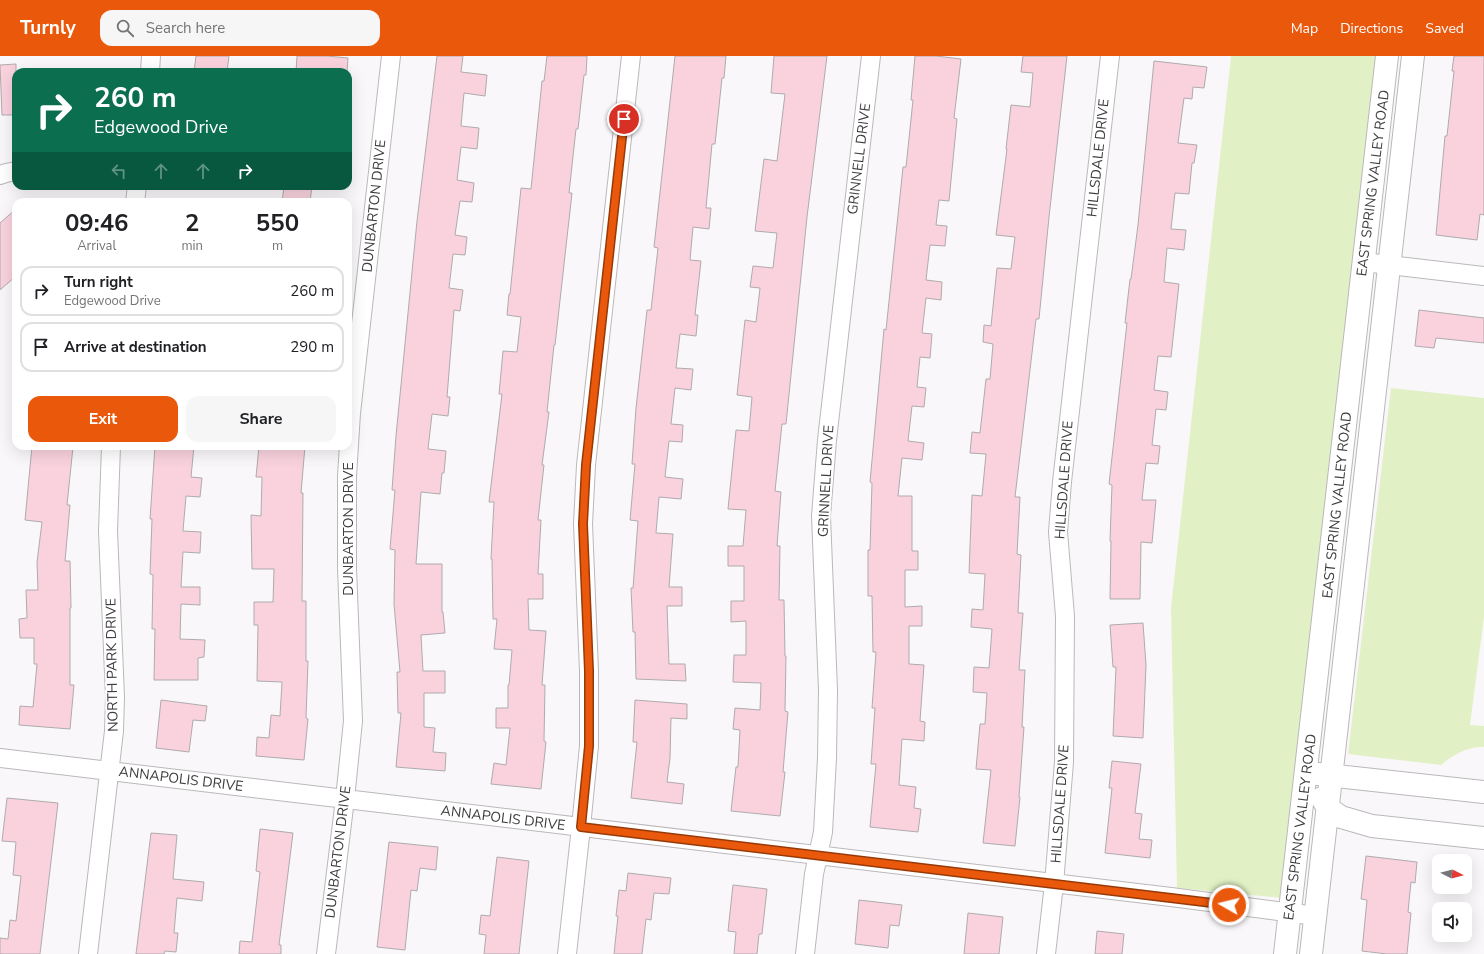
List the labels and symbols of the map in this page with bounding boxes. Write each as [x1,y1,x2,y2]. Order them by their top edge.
street label: EAST SPRING VALLEY ROAD [1352,89,1394,277]
street label: HILLSDALE DRIVE [1082,98,1114,218]
pin [607,102,641,136]
street label: GRINNELL DRIVE [843,102,875,216]
street label: DUNBARTON DRIVE [358,139,390,273]
street label: EAST SPRING VALLEY ROAD [1318,411,1356,599]
street label: HILLSDALE DRIVE [1050,420,1078,540]
street label: GRINNELL DRIVE [814,425,838,537]
street label: DUNBARTON DRIVE [339,462,358,596]
street label: NORTH PARK DRIVE [101,598,123,732]
street label: EAST SPRING VALLEY ROAD [1279,733,1321,921]
street label: HILLSDALE DRIVE [1046,744,1074,864]
street label: ANNAPOLIS DRIVE [118,762,244,796]
street label: DUNBARTON DRIVE [320,785,356,919]
street label: ANNAPOLIS DRIVE [440,801,566,835]
north arrow [1432,854,1472,894]
position arrow [1208,884,1250,926]

